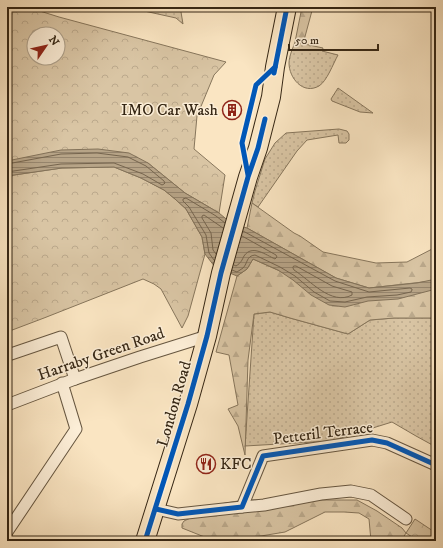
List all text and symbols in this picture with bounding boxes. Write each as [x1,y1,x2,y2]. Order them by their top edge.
north arrow [26,26,66,66]
scale bar [289,26,378,52]
text: N [45,33,62,49]
text: 50 m [295,33,319,48]
building icon: IMO Car Wash [221,99,243,121]
place label: IMO Car Wash [121,100,219,120]
street label: Harraby Green Road [35,323,167,385]
street label: London Road [152,359,196,449]
street label: Petteril Terrace [272,417,374,449]
restaurant icon: KFC [195,453,217,475]
place label: KFC [220,454,252,474]

